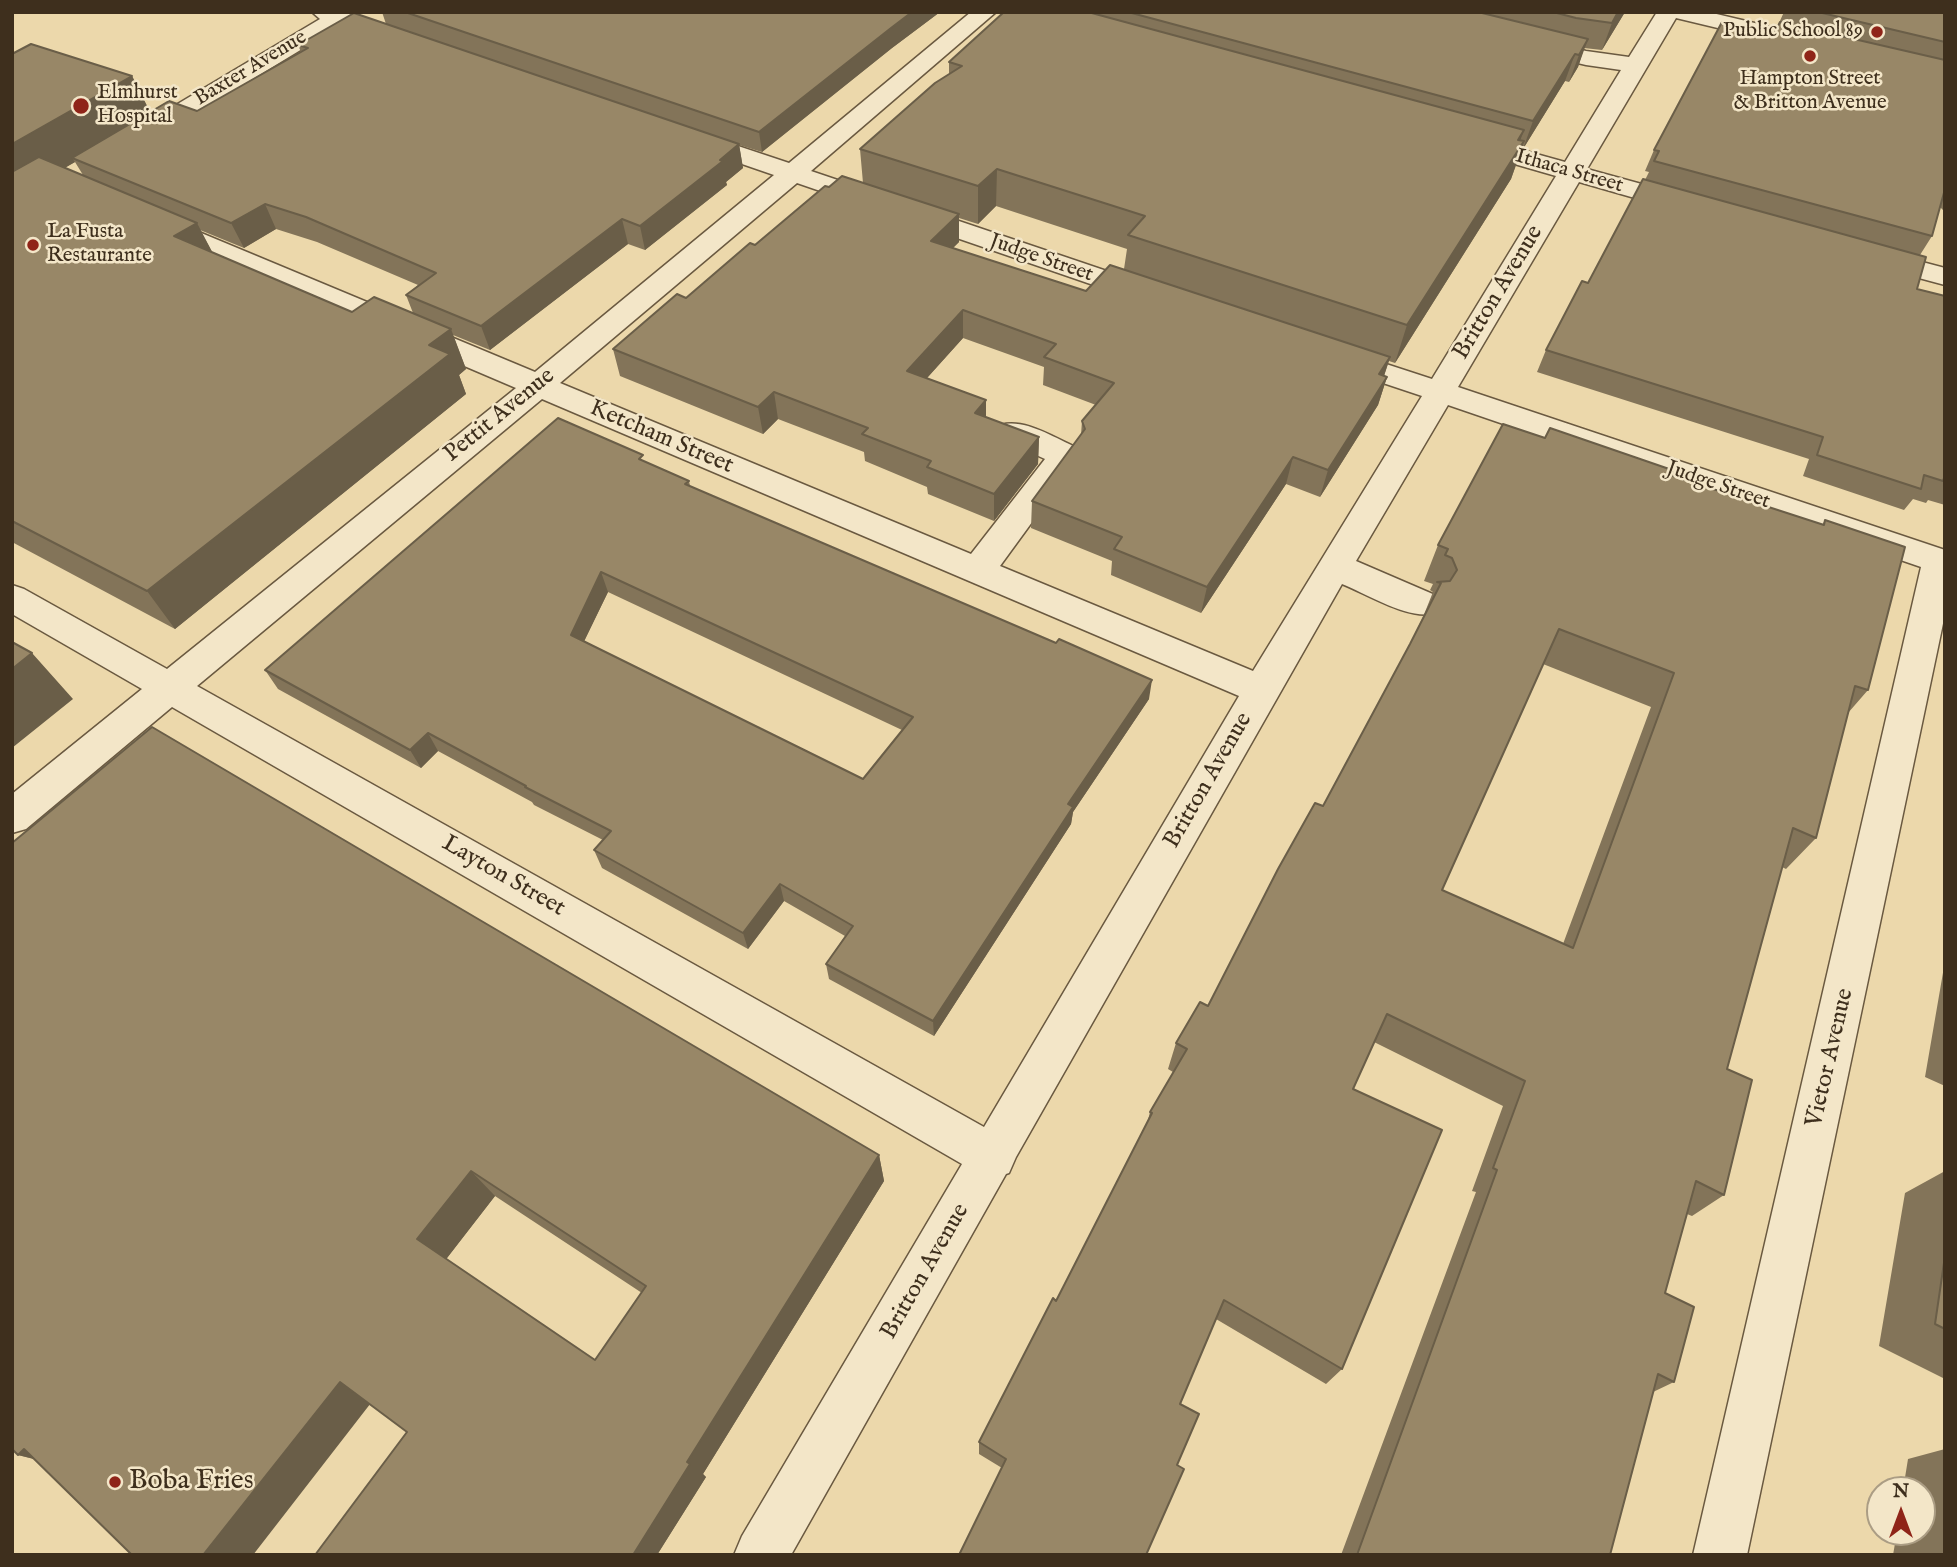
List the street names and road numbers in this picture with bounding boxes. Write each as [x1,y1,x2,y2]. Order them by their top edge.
street label: Baxter Avenue [190,26,312,112]
street label: Ithaca Street [1512,145,1626,199]
street label: Britton Avenue [1448,221,1550,365]
street label: Judge Street [986,230,1096,288]
street label: Pettit Avenue [439,363,561,469]
street label: Ketcham Street [585,395,737,481]
street label: Judge Street [1663,457,1773,515]
street label: Britton Avenue [1159,708,1259,854]
street label: Layton Street [436,830,570,924]
street label: Vietor Avenue [1801,986,1861,1130]
street label: Britton Avenue [876,1199,976,1345]

